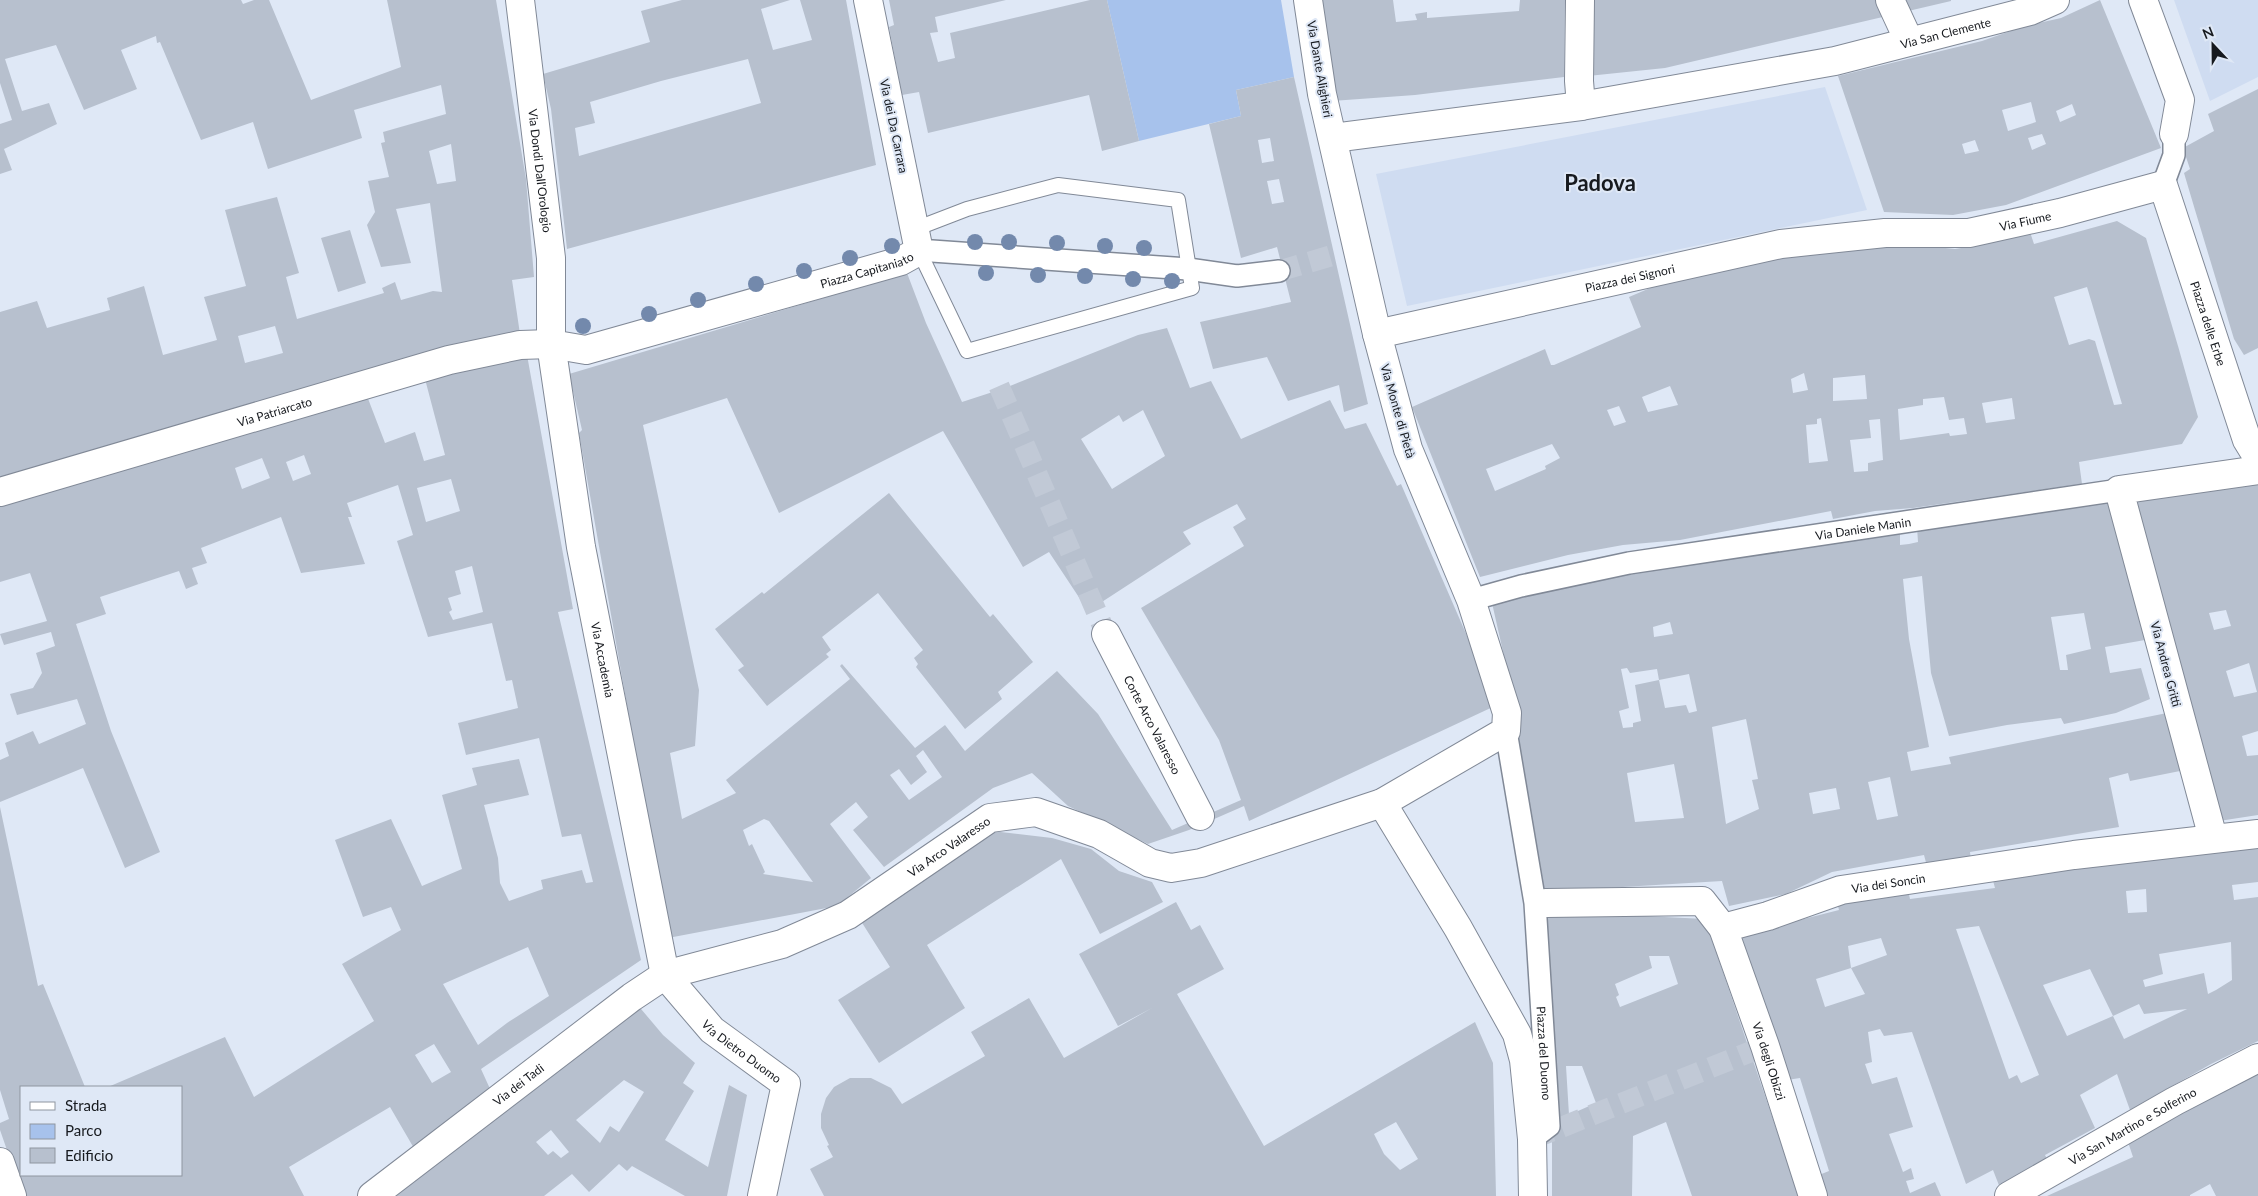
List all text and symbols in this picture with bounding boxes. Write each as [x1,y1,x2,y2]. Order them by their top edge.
street label: Via San Clemente [1899,14,1992,51]
street label: Via Dante Alighieri [1304,19,1336,119]
north arrow [2188,20,2238,70]
text: N [2200,23,2216,42]
street label: Via dei Da Carrara [877,78,911,174]
street label: Via Dondi Dall'Orologio [526,108,555,234]
district label: Padova [1564,169,1636,196]
street label: Via Fiume [1998,208,2052,234]
street label: Piazza Capitaniato [818,248,916,291]
street label: Piazza dei Signori [1584,260,1676,295]
street label: Piazza delle Erbe [2188,279,2230,368]
street label: Via Monte di Pietà [1377,362,1419,460]
street label: Via Patriarcato [235,393,314,429]
street label: Via Daniele Manin [1814,514,1912,543]
street label: Via Andrea Gritti [2147,620,2185,708]
street label: Via Accademia [588,621,618,699]
street label: Corte Arco Valaresso [1121,673,1185,777]
street label: Via Arco Valaresso [904,813,993,880]
street label: Via dei Soncin [1850,870,1926,896]
street label: Piazza del Duomo [1534,1006,1555,1101]
street label: Via Dietro Duomo [699,1016,785,1086]
street label: Via degli Obizzi [1750,1020,1789,1102]
street label: Via dei Tadi [490,1060,547,1108]
street label: Via San Martino e Solferino [2066,1084,2199,1168]
legend [20,1086,182,1176]
text: Strada [65,1096,107,1114]
text: Parco [65,1121,102,1139]
text: Edificio [65,1146,113,1164]

